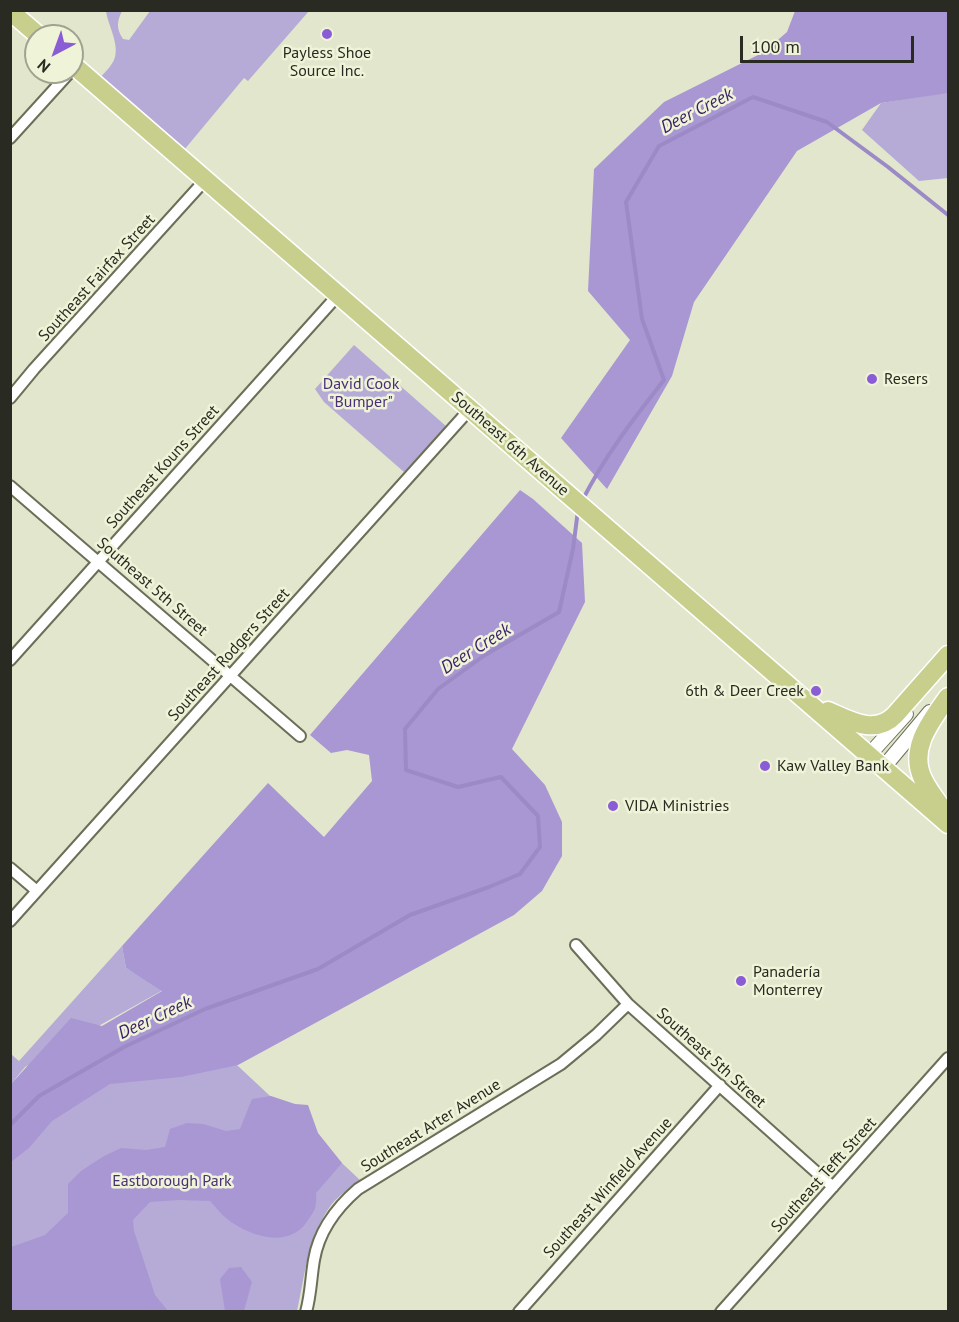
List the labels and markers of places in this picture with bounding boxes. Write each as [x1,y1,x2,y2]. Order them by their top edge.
marker: Payless Shoe Source Inc. [320,27,334,41]
place label: Payless Shoe Source Inc. [283,43,371,81]
place label: Resers [884,369,928,389]
marker: Resers [865,372,879,386]
place label: 6th & Deer Creek [685,681,804,701]
marker: 6th & Deer Creek [809,684,823,698]
place label: Kaw Valley Bank [777,756,889,776]
marker: Kaw Valley Bank [758,759,772,773]
place label: VIDA Ministries [625,796,729,816]
marker: VIDA Ministries [606,799,620,813]
place label: Panadería Monterrey [753,962,822,1000]
marker: Panadería Monterrey [734,974,748,988]

